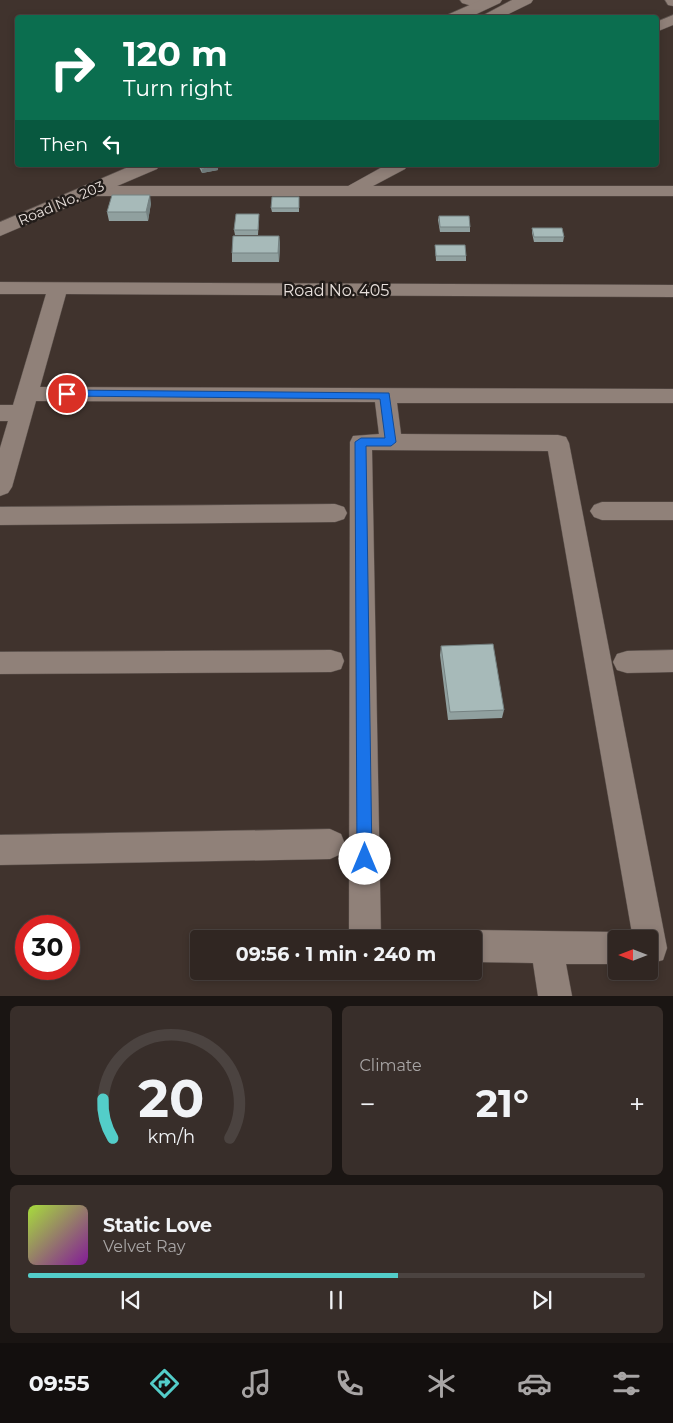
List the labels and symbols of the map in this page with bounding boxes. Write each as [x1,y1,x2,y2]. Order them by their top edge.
street label: Road No. 203 [15,177,107,229]
street label: Road No. 405 [283,281,389,300]
pin [46,373,88,415]
position arrow [338,832,390,884]
speed limit sign: 30 [15,915,80,980]
north arrow [608,930,658,980]

